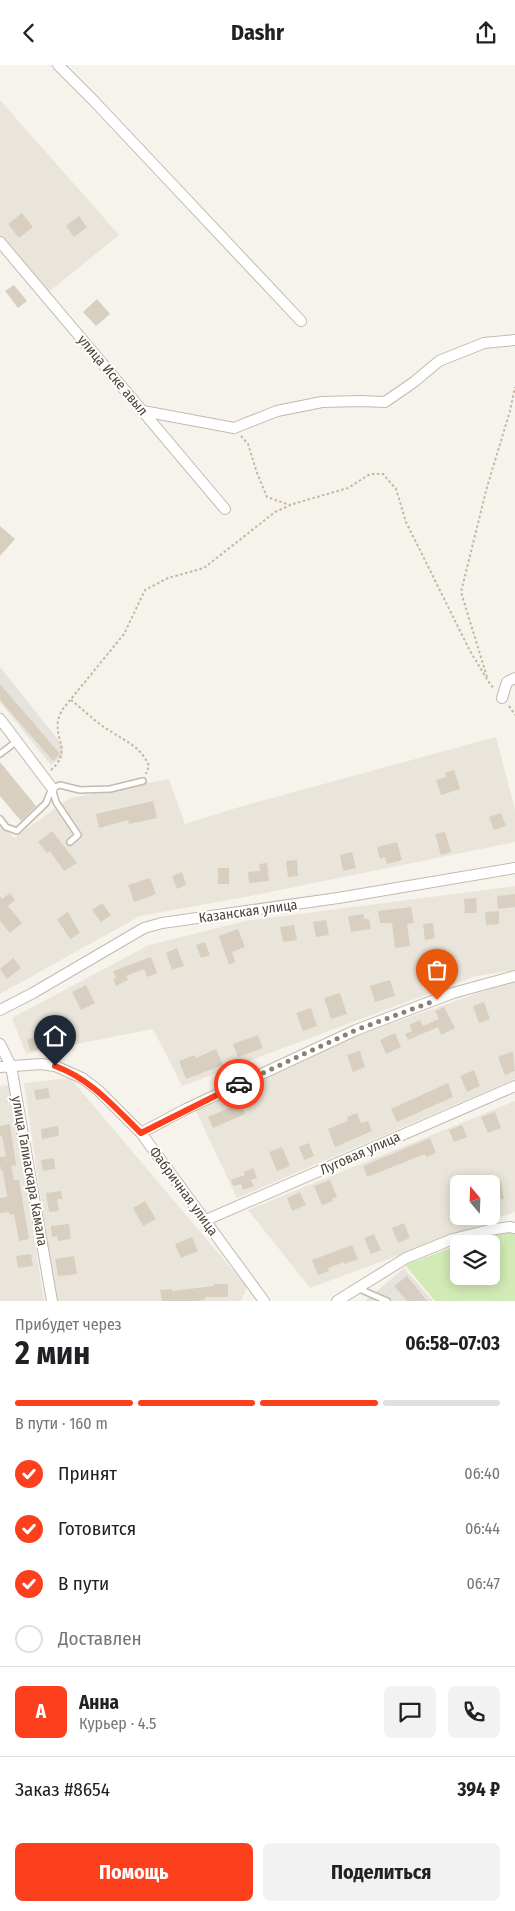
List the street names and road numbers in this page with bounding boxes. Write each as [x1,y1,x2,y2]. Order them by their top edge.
street label: улица Иске авыл [74,332,151,419]
street label: Казанская улица [198,896,298,927]
street label: улица Галиаскара Камала [8,1095,51,1248]
street label: Луговая улица [317,1128,403,1179]
street label: Фабричная улица [146,1143,222,1239]

